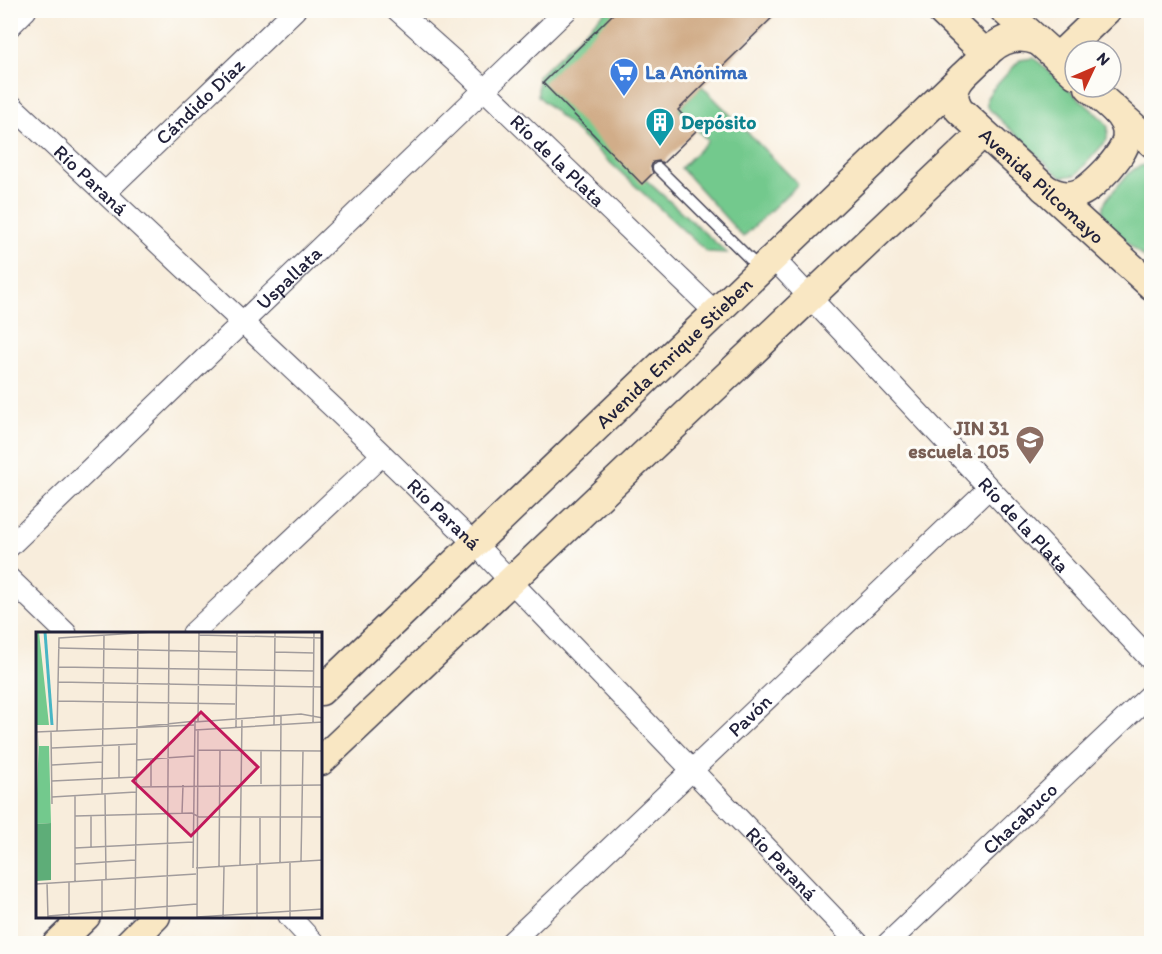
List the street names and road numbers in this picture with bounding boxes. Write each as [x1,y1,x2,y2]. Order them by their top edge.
street label: Cándido Díaz [151,53,250,150]
street label: Río de la Plata [505,109,610,211]
street label: Avenida Pilcomayo [974,122,1110,249]
street label: Río Paraná [49,140,133,221]
street label: Uspallata [251,240,327,315]
street label: Avenida Enrique Stieben [591,272,757,433]
street label: Río de la Plata [973,472,1075,578]
street label: Río Paraná [402,473,486,555]
street label: Pavón [723,689,777,742]
street label: Chacabuco [977,777,1062,859]
street label: Río Paraná [741,822,823,906]

